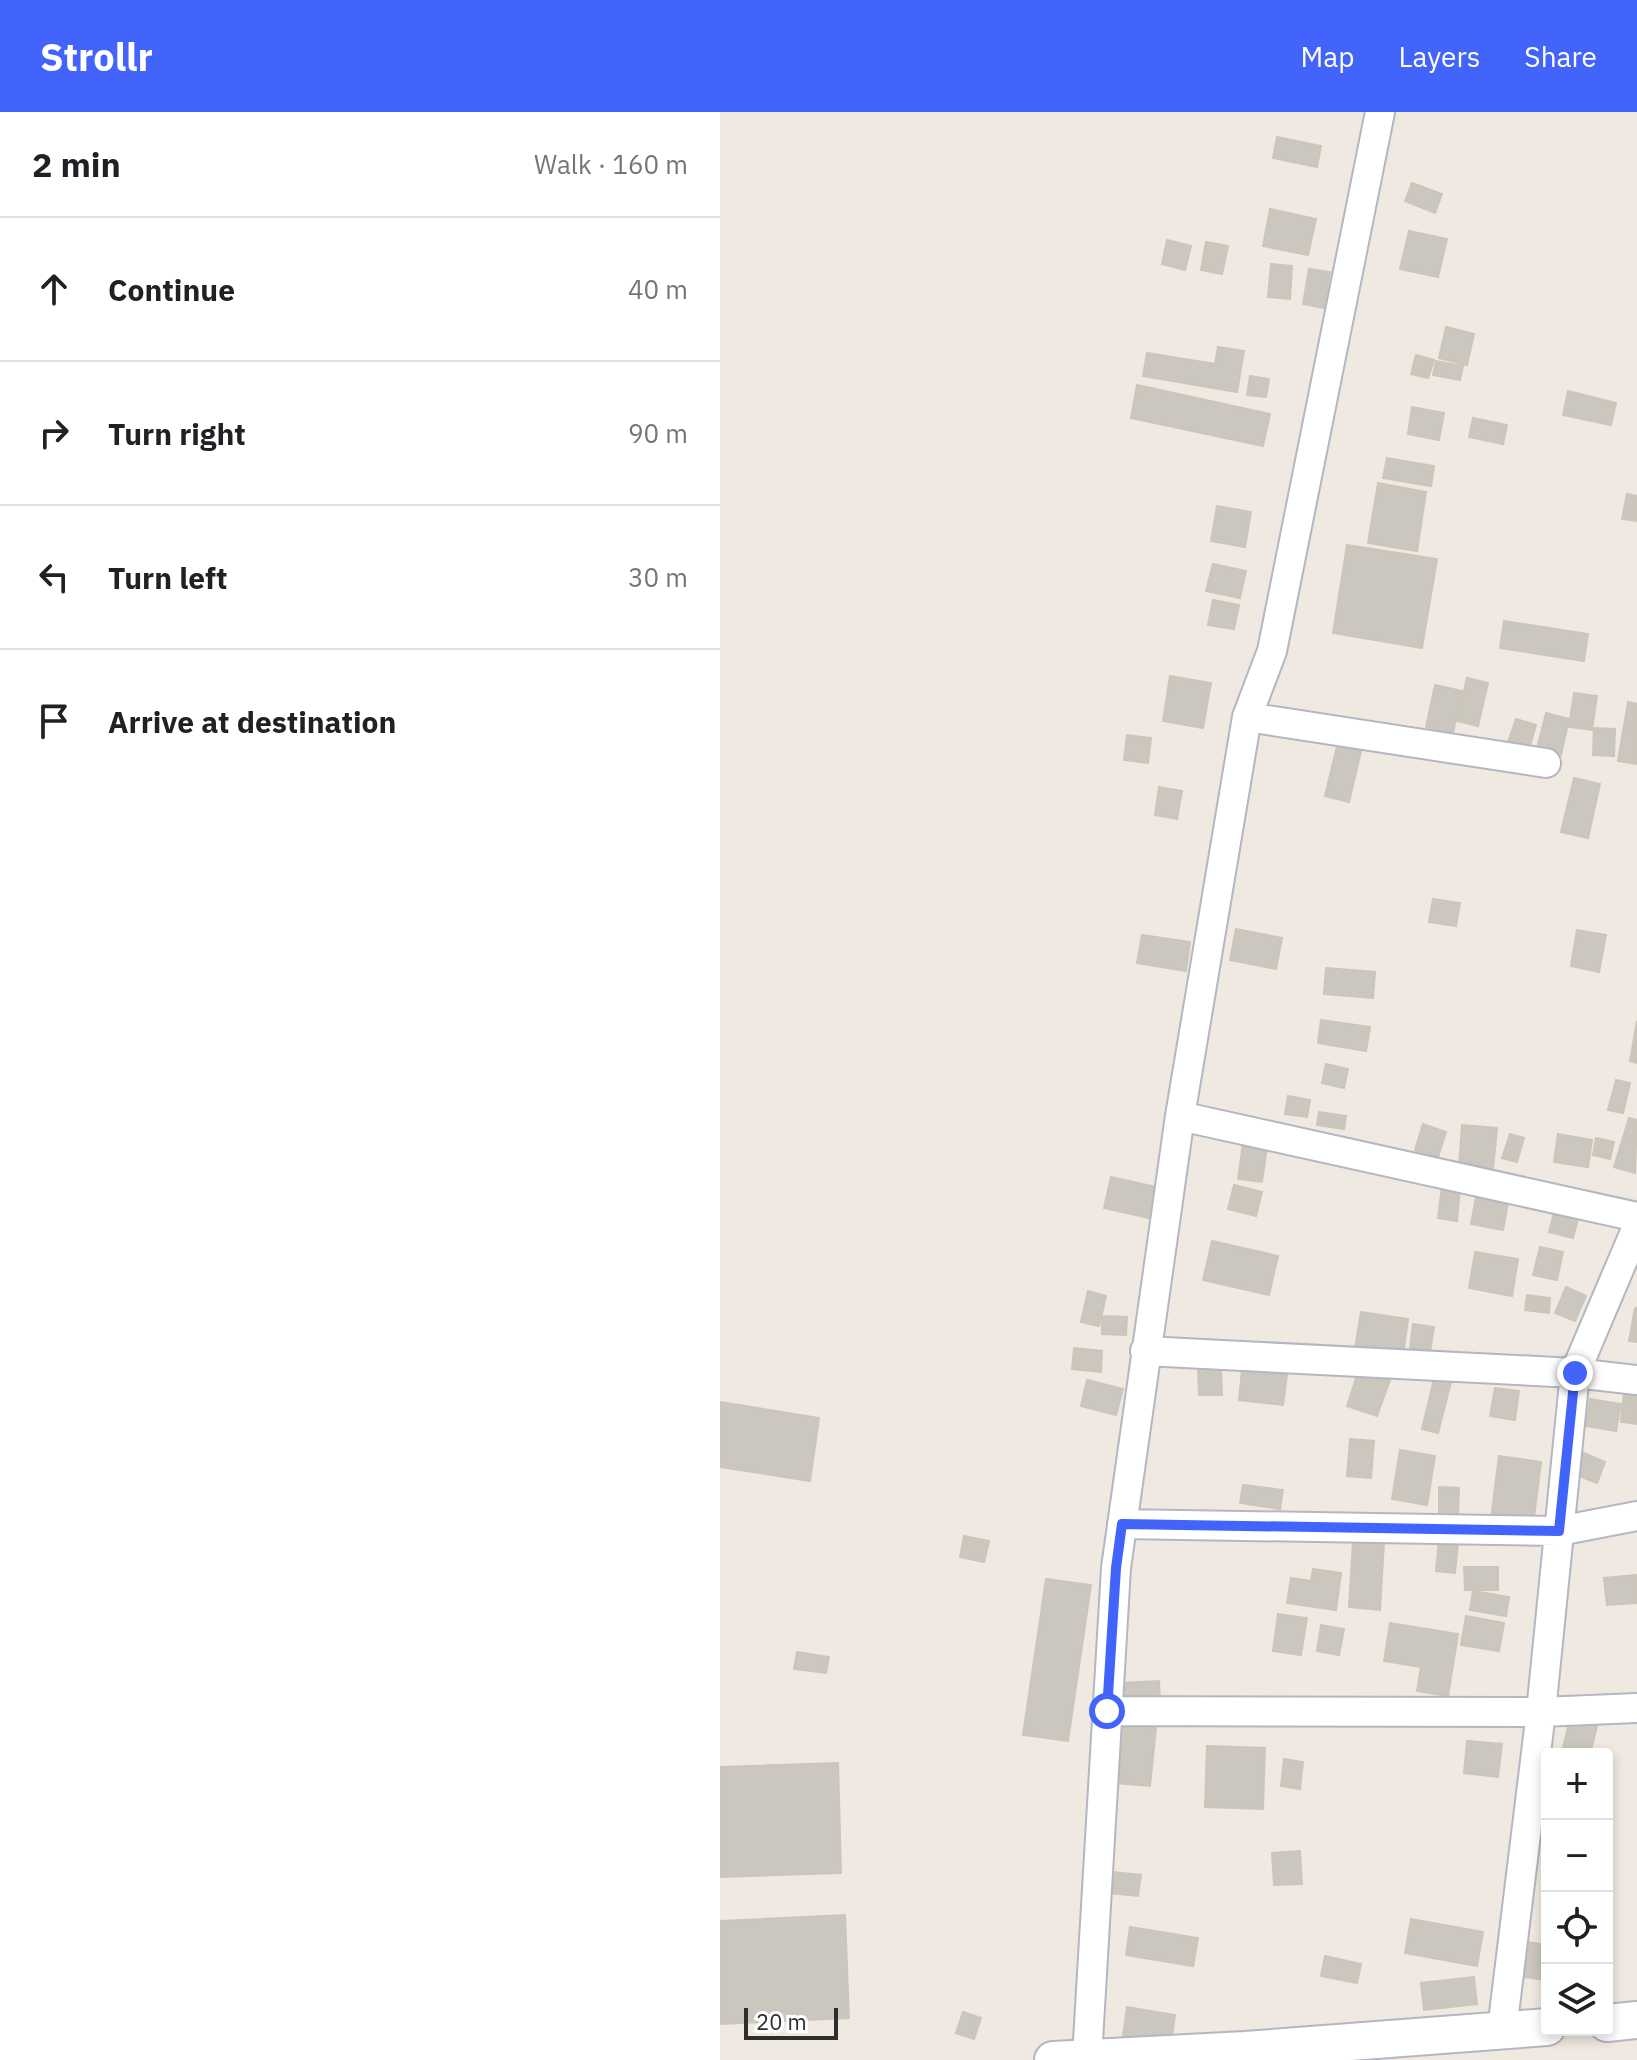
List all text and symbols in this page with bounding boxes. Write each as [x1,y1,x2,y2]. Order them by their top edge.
text: Strollr [40,32,153,81]
text: Map [1300,38,1354,75]
text: Layers [1398,38,1480,75]
text: Share [1524,38,1597,75]
text: 2 min [32,142,121,186]
text: Walk · 160 m [534,147,688,181]
icon: ahead [32,267,76,311]
text: Continue [108,270,235,309]
text: 40 m [628,272,688,306]
icon: right [32,411,76,455]
text: Turn right [108,414,246,453]
text: 90 m [628,416,688,450]
icon: left [32,555,76,599]
text: Turn left [108,558,227,597]
text: 30 m [628,560,688,594]
icon: arrive [32,699,76,743]
text: Arrive at destination [108,702,396,741]
route end [1557,1355,1593,1391]
route start [1089,1693,1125,1729]
map controls [1541,1748,1613,2036]
button: + [1541,1748,1613,1820]
button: − [1541,1820,1613,1892]
button: locate [1541,1892,1613,1964]
button: layers [1541,1964,1613,2036]
scale bar [744,2004,838,2040]
text: 20 m [756,2007,807,2036]

